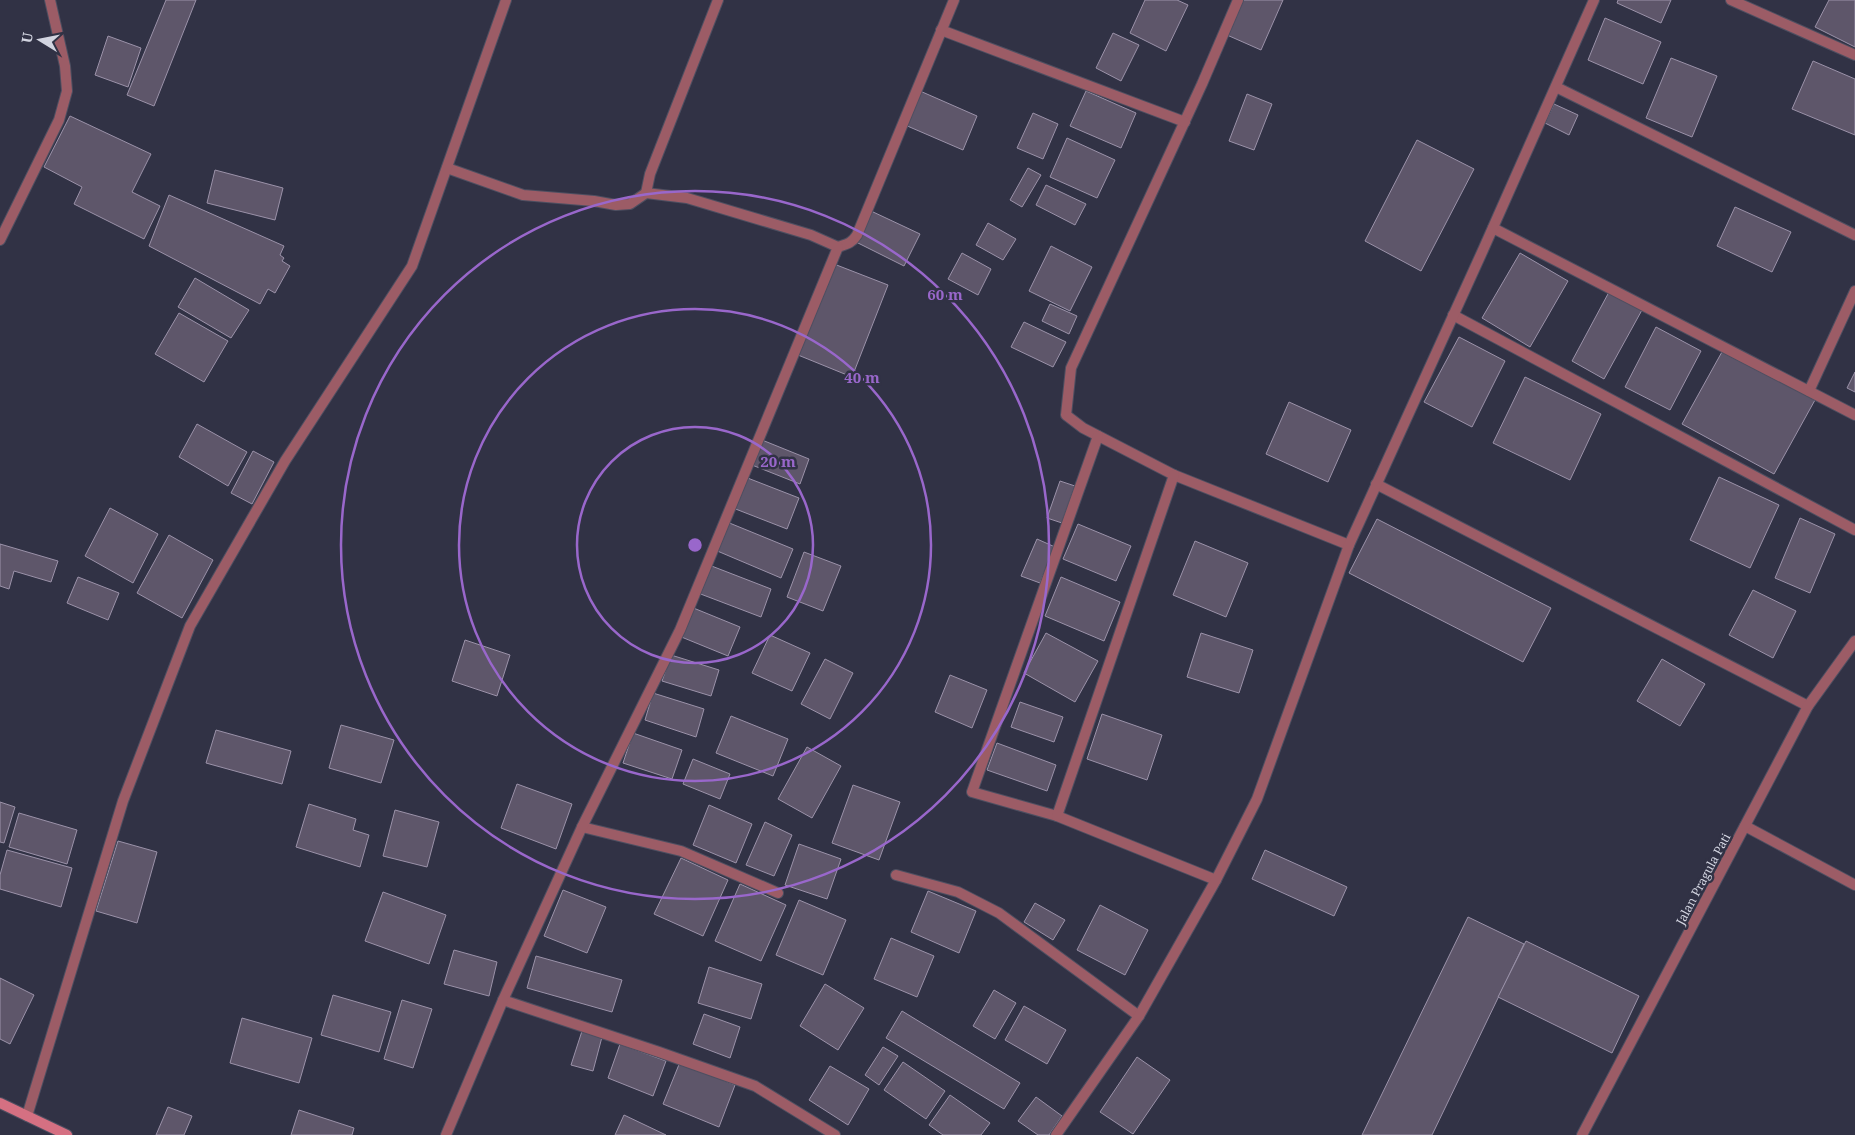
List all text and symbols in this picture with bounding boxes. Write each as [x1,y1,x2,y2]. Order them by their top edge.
north arrow [15,15,65,65]
text: U [16,30,37,44]
text: 60 m [927,284,963,304]
text: 40 m [844,367,880,387]
text: 20 m [760,451,796,471]
centre of rings [686,536,704,554]
street label: Jalan Pragula Pati [1671,830,1734,929]

